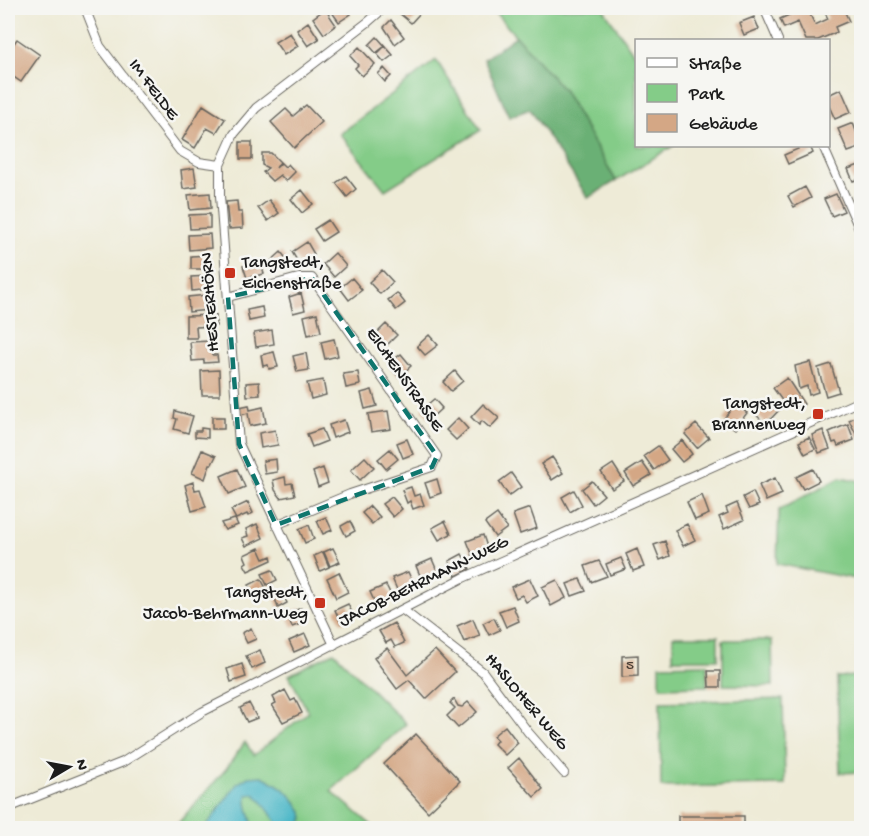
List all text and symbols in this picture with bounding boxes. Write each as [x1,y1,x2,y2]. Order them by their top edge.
legend [635,39,830,147]
street label: IM FELDE [123,55,183,125]
text: Straße [689,55,742,76]
text: Park [688,85,725,106]
text: Gebäude [689,115,758,136]
street label: HESTERHÖRN [197,252,225,352]
place label: Tangstedt, Eichenstraße [241,253,342,295]
marker: Tangstedt, Eichenstraße [223,266,237,280]
street label: EICHENSTRASSE [360,324,448,437]
place label: Tangstedt, Brannenweg [711,394,806,436]
marker: Tangstedt, Brannenweg [811,407,825,421]
street label: JACOB-BEHRMANN-WEG [336,532,513,632]
place label: Tangstedt, Jacob-Behrmann-Weg [143,583,308,625]
marker: Tangstedt, Jacob-Behrmann-Weg [313,596,327,610]
street label: HASLOHER WEG [479,649,573,755]
house number: 5 [626,657,634,675]
north arrow [39,737,99,797]
text: N [70,758,91,772]

